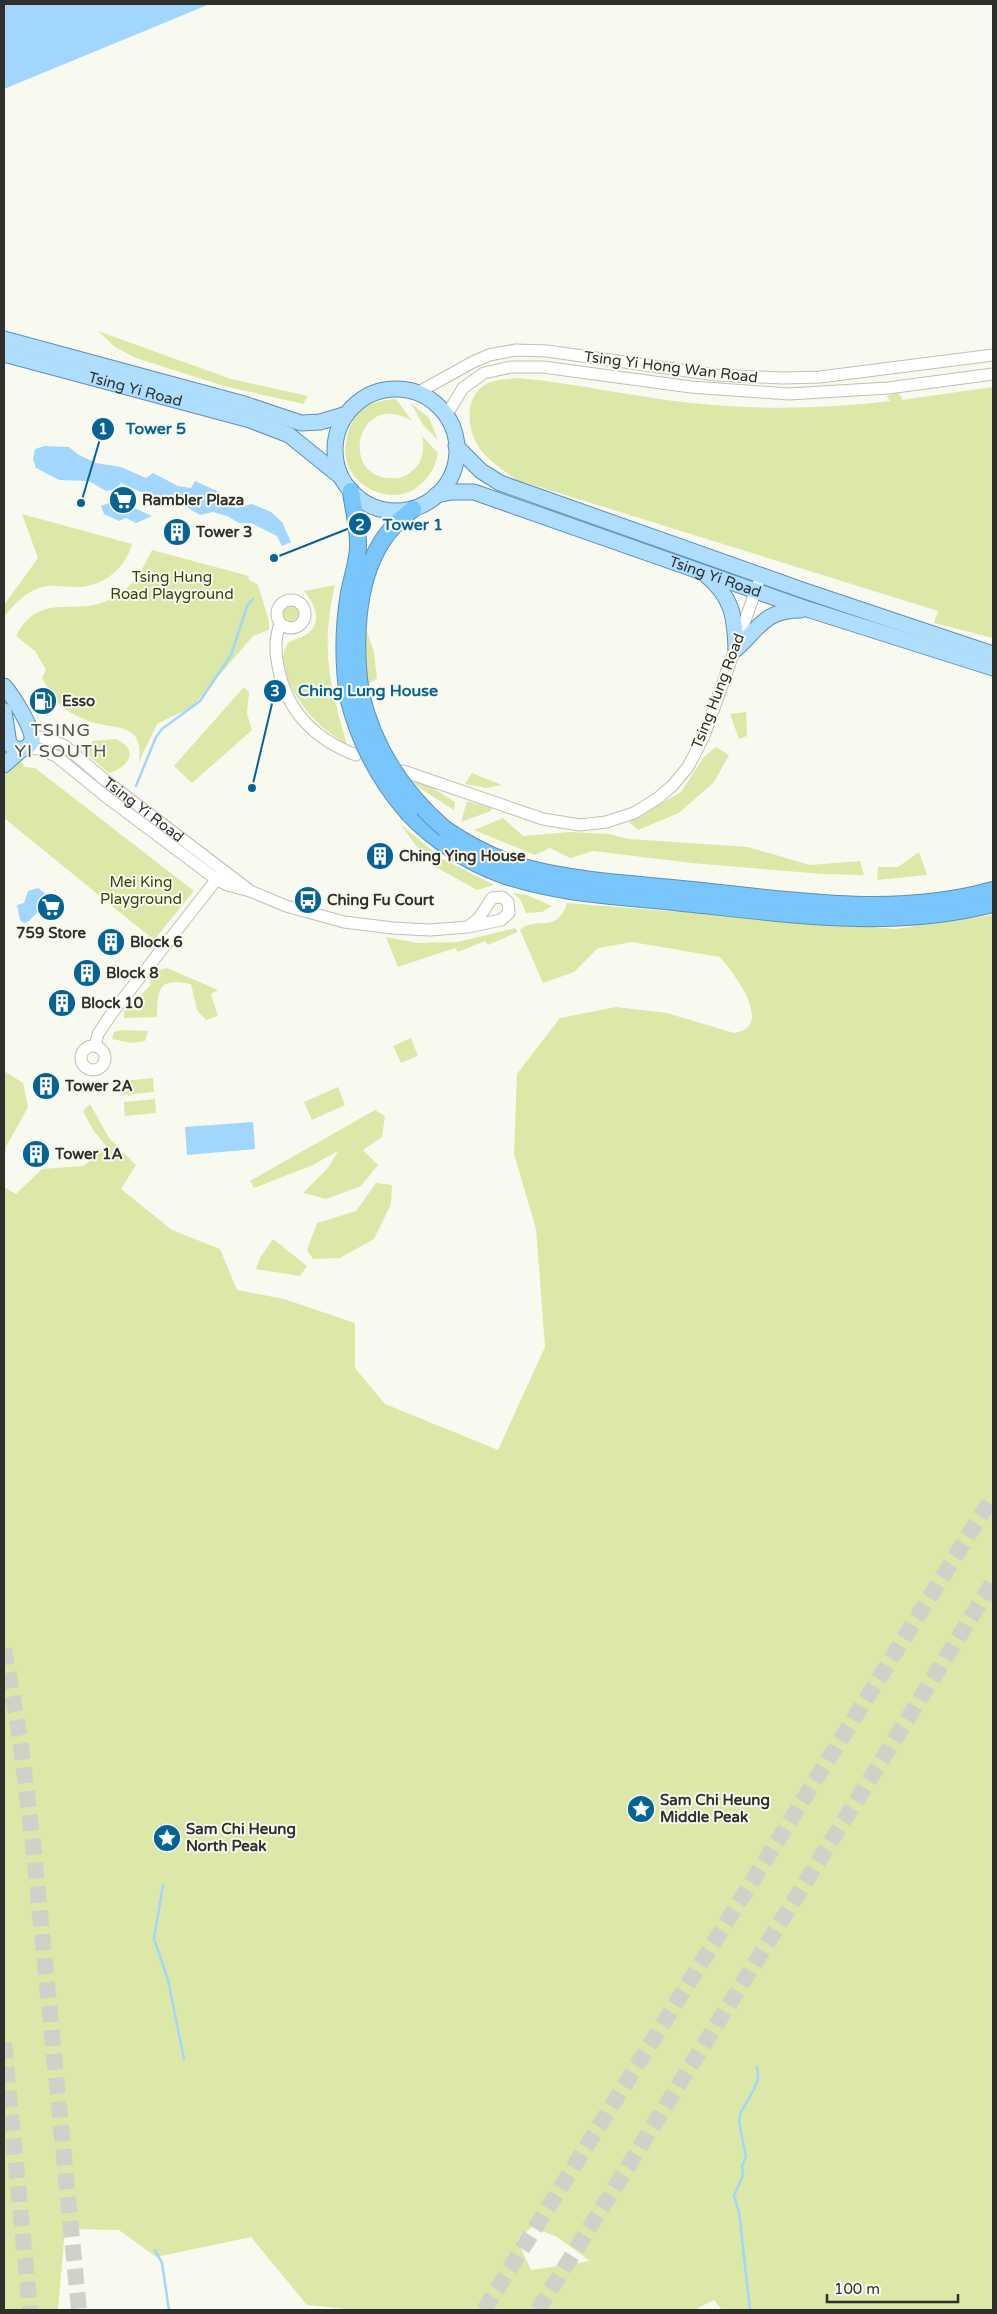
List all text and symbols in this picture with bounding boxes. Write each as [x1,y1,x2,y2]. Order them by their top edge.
street label: Tsing Yi Hong Wan Road [583,347,759,387]
street label: Tsing Yi Road [87,368,184,410]
callout: Tower 5 [91,413,196,444]
text: Tower 5 [125,419,186,439]
text: 1 [98,420,108,438]
supermarket icon: Rambler Plaza [108,485,138,515]
place label: Rambler Plaza [142,491,244,509]
callout: Tower 1 [347,509,453,540]
text: Tower 1 [382,515,443,535]
text: 2 [355,516,365,534]
building icon: Tower 3 [162,517,192,547]
place label: Tower 3 [195,523,253,541]
street label: Tsing Yi Road [667,552,764,601]
park label: Tsing Hung Road Playground [110,568,234,603]
street label: Tsing Hung Road [688,631,748,751]
callout: Ching Lung House [263,675,448,706]
text: Ching Lung House [298,681,438,701]
text: 3 [270,682,280,700]
fuel station icon: Esso [28,686,58,716]
place label: Esso [62,692,95,710]
district label: TSING YI SOUTH [14,719,108,762]
street label: Tsing Yi Road [100,773,187,846]
building icon: Ching Ying House [365,841,395,871]
place label: Ching Ying House [399,847,526,866]
park label: Mei King Playground [100,873,182,908]
bus stop icon: Ching Fu Court [293,885,323,915]
place label: Ching Fu Court [327,891,435,910]
supermarket icon: 759 Store [36,892,66,922]
place label: 759 Store [16,924,86,942]
building icon: Block 6 [96,927,126,957]
place label: Block 6 [130,933,183,951]
building icon: Block 8 [72,958,102,988]
place label: Block 8 [106,964,159,982]
building icon: Block 10 [47,988,77,1018]
place label: Block 10 [81,994,144,1012]
building icon: Tower 2A [31,1071,61,1101]
place label: Tower 2A [64,1077,133,1095]
building icon: Tower 1A [21,1139,51,1169]
place label: Tower 1A [54,1145,123,1163]
place label: Sam Chi Heung Middle Peak [660,1791,770,1826]
place icon: Sam Chi Heung Middle Peak [626,1794,656,1824]
place label: Sam Chi Heung North Peak [186,1820,296,1855]
place icon: Sam Chi Heung North Peak [152,1823,182,1853]
scale bar [827,2272,958,2304]
text: 100 m [834,2280,880,2298]

